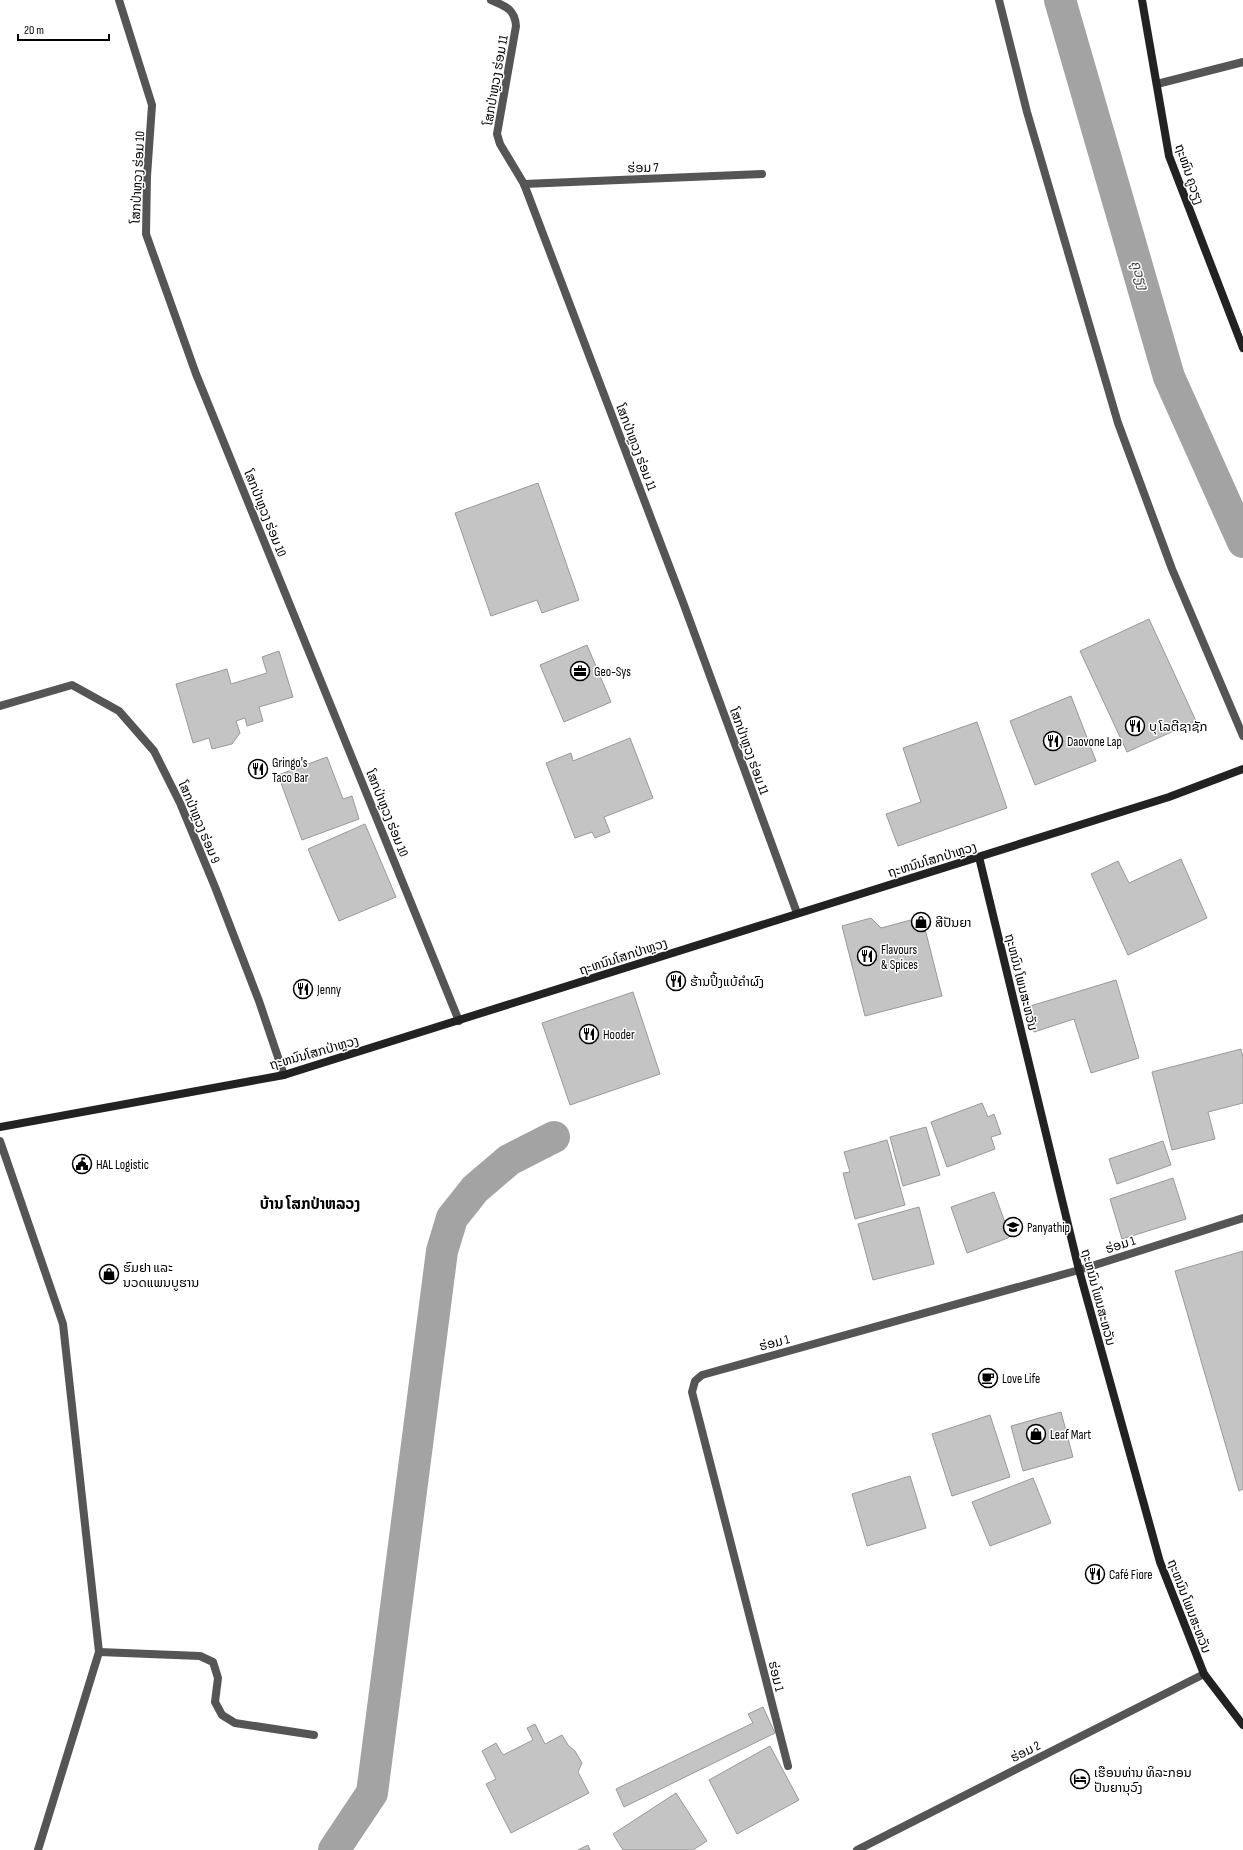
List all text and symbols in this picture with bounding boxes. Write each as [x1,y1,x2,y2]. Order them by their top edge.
scale bar [18,16,109,42]
text: 20 m [24,23,44,38]
street label: ໂສກປ່າຫຼວງ ຮ່ອມ 11 [480,33,512,127]
street label: ໂສກປ່າຫຼວງ ຮ່ອມ 10 [128,130,148,225]
street label: ຖະໜົນ ຄູວຽງ [1171,142,1207,207]
street label: ຮ່ອມ 7 [627,159,660,177]
water label: ຄູວຽງ [1127,258,1152,293]
street label: ໂສກປ່າຫຼວງ ຮ່ອມ 11 [612,401,660,493]
street label: ໂສກປ່າຫຼວງ ຮ່ອມ 10 [240,467,290,559]
office icon: Geo-Sys [569,660,591,682]
place label: Geo-Sys [594,664,631,680]
street label: ໂສກປ່າຫຼວງ ຮ່ອມ 11 [726,705,772,797]
restaurant icon: ບຸ ໂລຕີຊາຊັກ [1124,715,1146,737]
place label: ບຸ ໂລຕີຊາຊັກ [1149,719,1207,735]
restaurant icon: Daovone Lap [1042,730,1064,752]
place label: Daovone Lap [1067,734,1122,750]
place label: Gringo's Taco Bar [272,755,309,786]
restaurant icon: Gringo's Taco Bar [247,758,269,780]
street label: ໂສກປ່າຫຼວງ ຮ່ອມ 10 [362,767,412,859]
street label: ໂສກປ່າຫຼວງ ຮ່ອມ 9 [174,778,224,866]
street label: ຖະຫນົນໂສກປ່າຫຼວງ [886,839,979,881]
shop icon: ສີປັນຍາ [910,911,932,933]
place label: ສີປັນຍາ [935,915,971,931]
street label: ຖະຫນົນ ໂພນສະຫວັນ [1001,932,1041,1033]
street label: ຖະຫນົນໂສກປ່າຫຼວງ [577,935,670,979]
place label: Flavours & Spices [881,942,918,973]
restaurant icon: Flavours & Spices [856,945,878,967]
restaurant icon: ຮ້ານປິ້ງແບ້ຄຳຜົງ [665,970,687,992]
place label: ຮ້ານປິ້ງແບ້ຄຳຜົງ [690,971,764,990]
restaurant icon: Jenny [292,978,314,1000]
place label: Jenny [316,982,341,998]
restaurant icon: Hooder [578,1023,600,1045]
place label: Hooder [603,1027,635,1043]
street label: ຖະຫນົນໂສກປ່າຫຼວງ [268,1033,361,1073]
public building icon: HAL Logistic [71,1153,93,1175]
place label: HAL Logistic [96,1157,149,1173]
district label: ບ້ານ ໂສກປ່າຫລວງ [260,1195,360,1214]
school or university icon: Panyathip [1002,1216,1024,1238]
place label: Panyathip [1027,1220,1070,1236]
street label: ຮ່ອມ 1 [1103,1232,1138,1257]
street label: ຖະຫນົນ ໂພນສະຫວັນ [1077,1247,1119,1347]
place label: ຮົມຢາ ແລະ ນວດແພນບູຮານ [123,1260,199,1291]
shop icon: ຮົມຢາ ແລະ ນວດແພນບູຮານ [98,1263,120,1285]
street label: ຮ່ອມ 1 [757,1331,792,1355]
cafe icon: Love Life [977,1367,999,1389]
place label: Love Life [1002,1371,1040,1387]
shop icon: Leaf Mart [1025,1423,1047,1445]
place label: Leaf Mart [1050,1427,1091,1443]
street label: ຖະຫນົນ ໂພນສະຫວັນ [1164,1557,1214,1656]
restaurant icon: Café Fiore [1084,1563,1106,1585]
place label: Café Fiore [1109,1567,1153,1583]
street label: ຮ່ອມ 1 [765,1659,788,1693]
street label: ຮ່ອມ 2 [1008,1738,1043,1766]
place label: ເຮືອນທ່ານ ທິລະກອນ ປັນຍານຸວົງ [1094,1765,1192,1796]
hotel icon: ເຮືອນທ່ານ ທິລະກອນ ປັນຍານຸວົງ [1069,1768,1091,1790]

